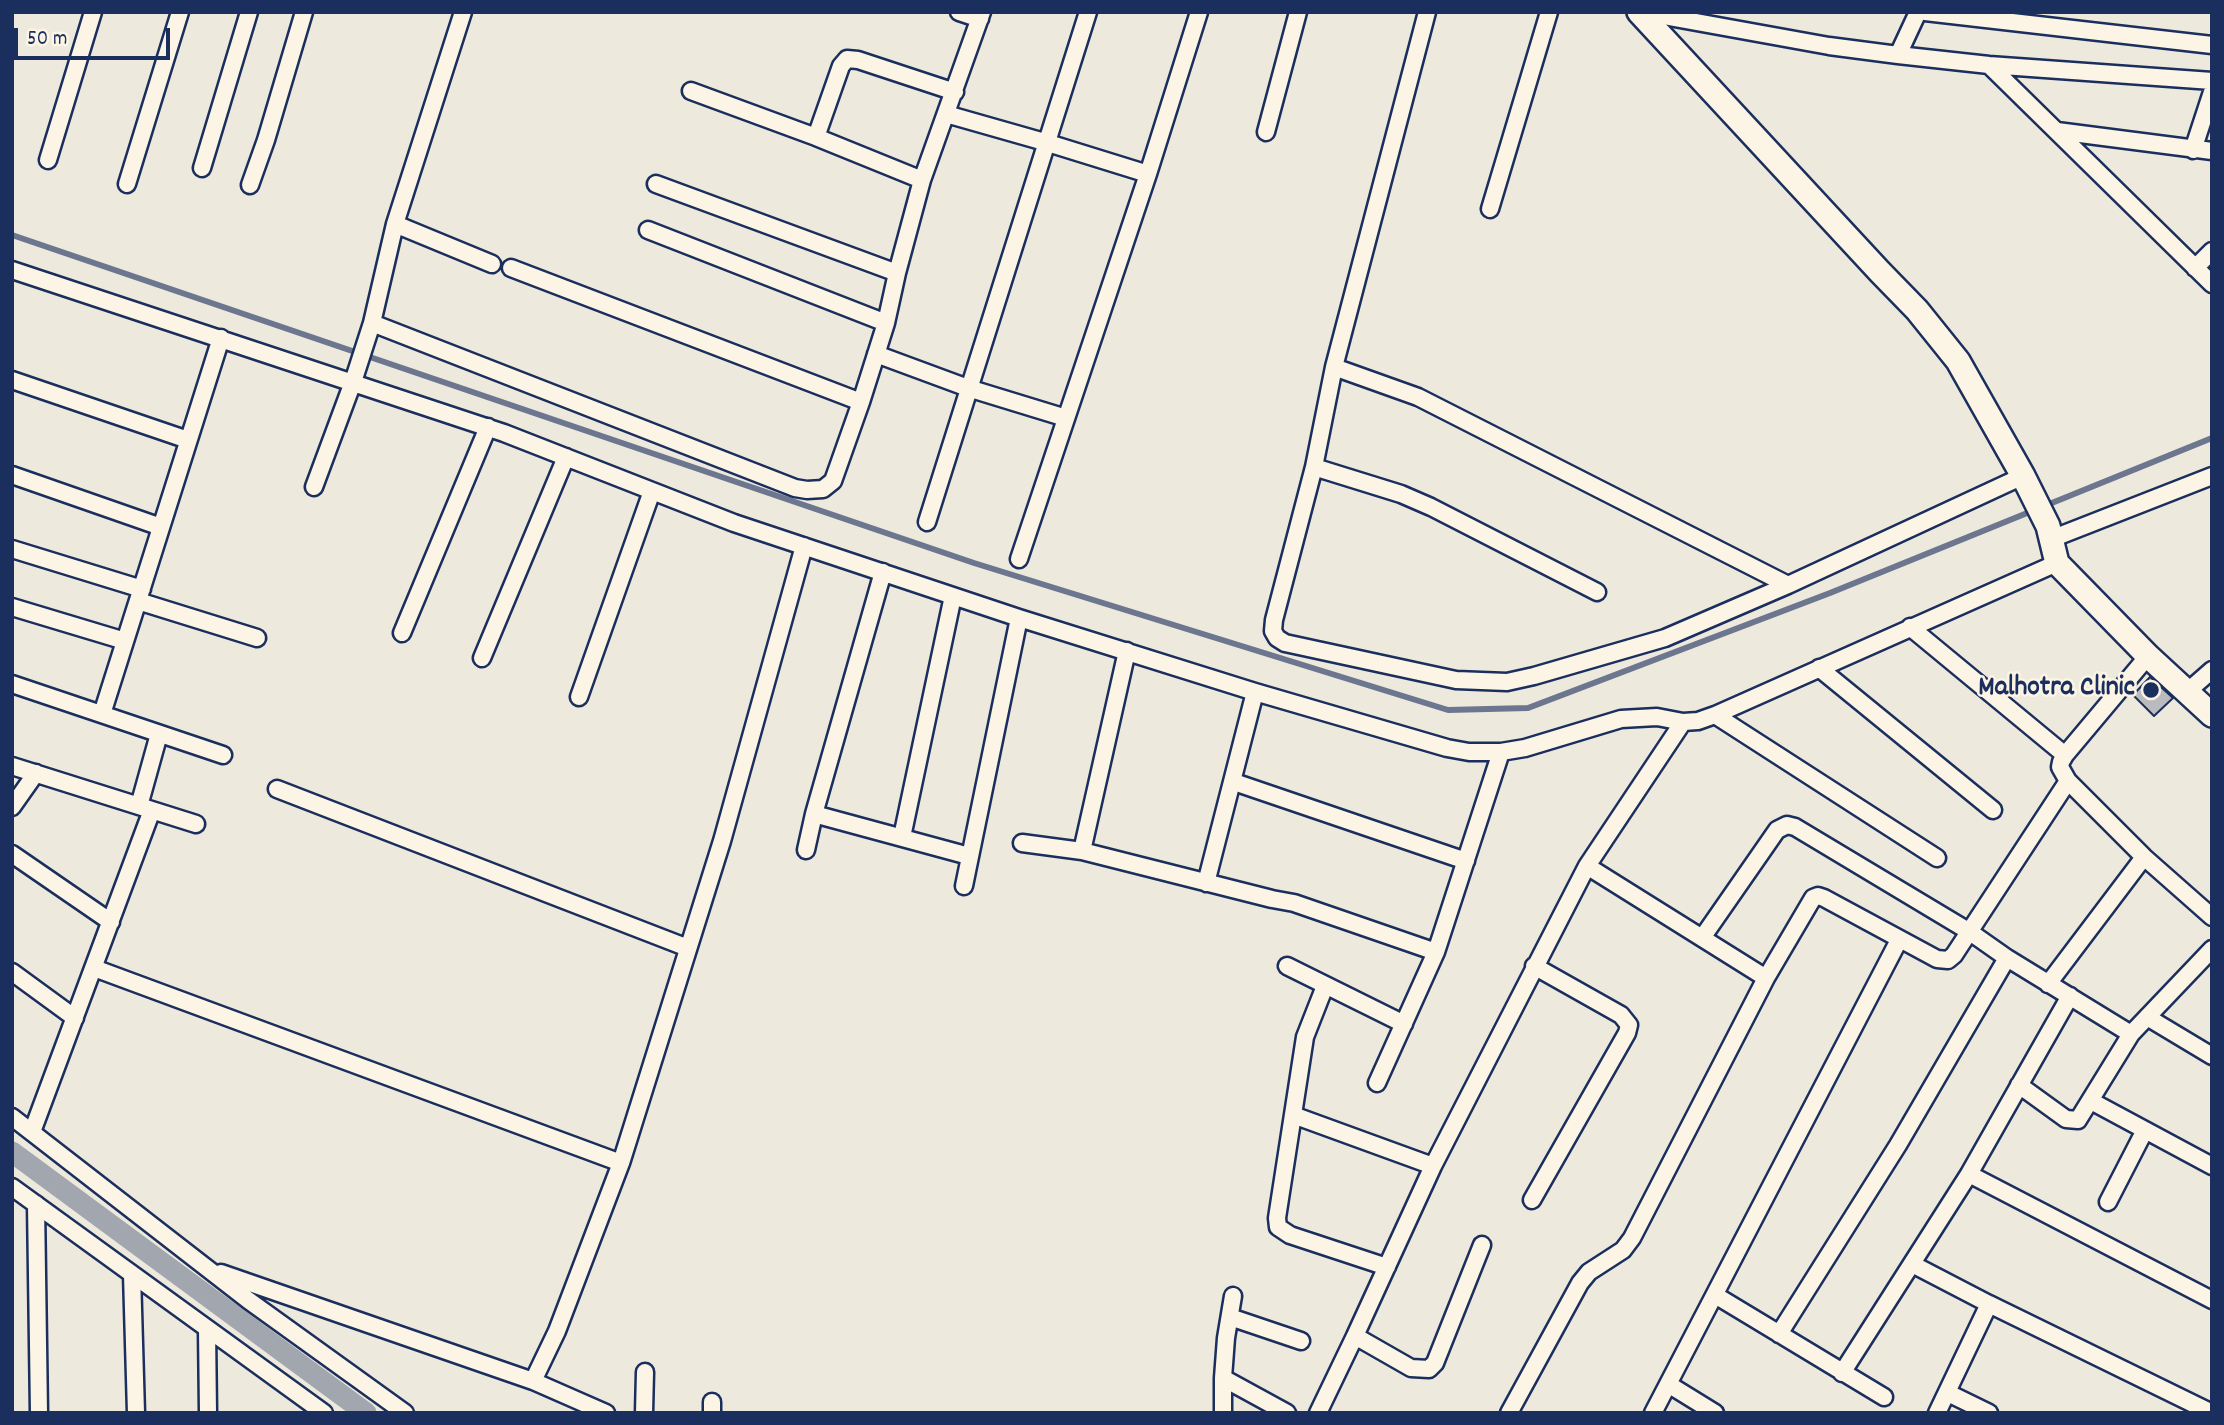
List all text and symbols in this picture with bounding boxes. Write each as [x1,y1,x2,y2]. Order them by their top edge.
scale bar [18,14,173,58]
text: 50 m [27,25,67,55]
place label: Malhotra Clinic [1978,673,2135,707]
marker: Malhotra Clinic [2141,680,2161,700]

